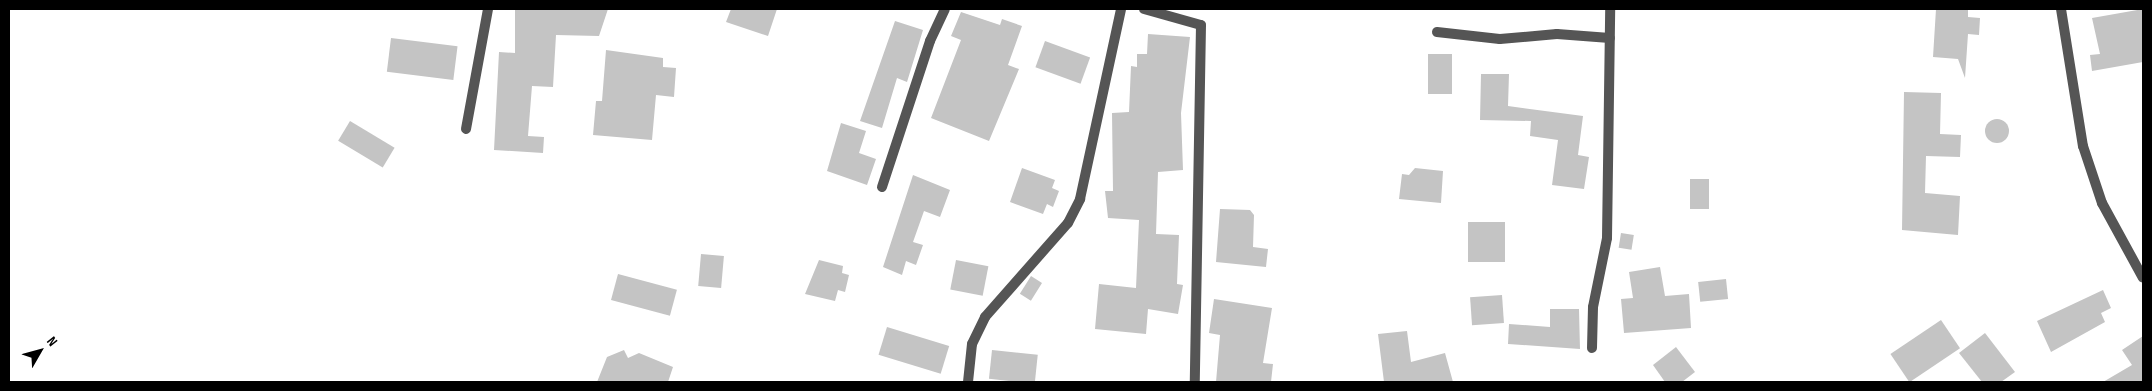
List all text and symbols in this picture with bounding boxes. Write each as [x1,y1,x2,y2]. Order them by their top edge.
north arrow [15,326,65,376]
text: N [43,333,61,350]

